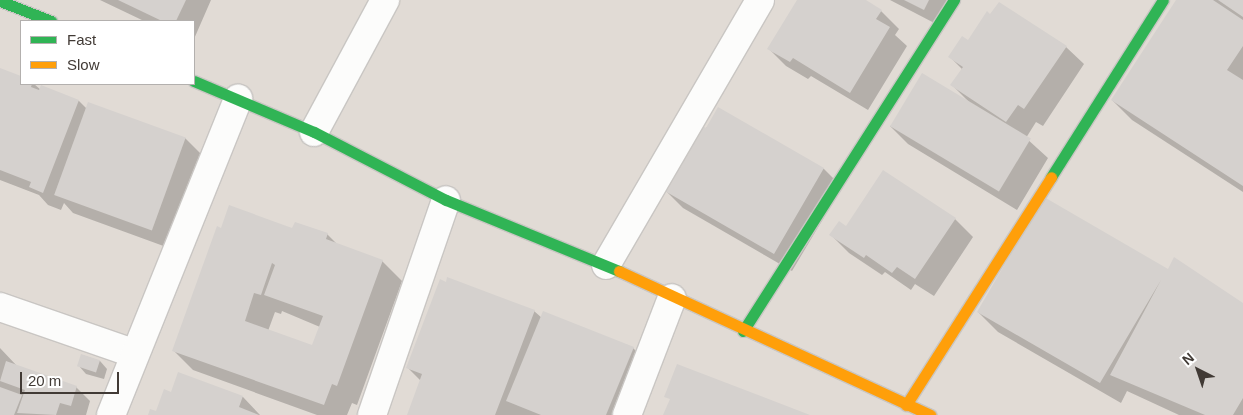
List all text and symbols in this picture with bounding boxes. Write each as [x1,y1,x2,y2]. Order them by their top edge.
legend [20,20,195,85]
text: Fast [67,31,96,48]
text: Slow [67,56,100,73]
north arrow [1173,345,1223,395]
text: N [1179,349,1197,368]
scale bar [22,362,121,394]
text: 20 m [28,372,61,389]

